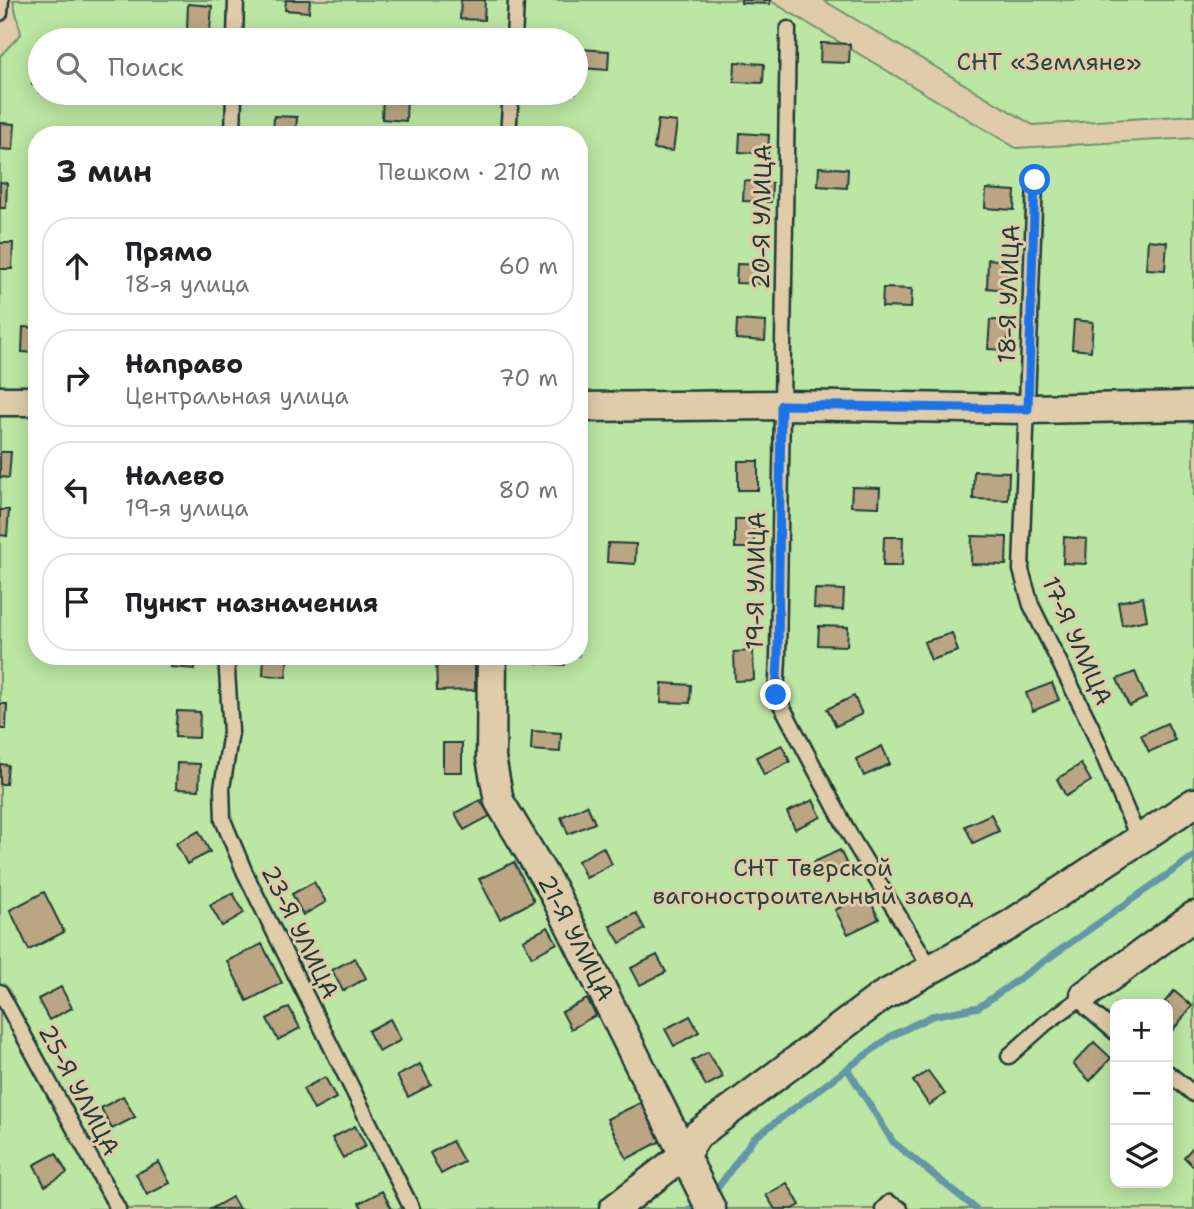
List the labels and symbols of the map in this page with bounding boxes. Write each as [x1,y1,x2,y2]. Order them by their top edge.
park label: СНТ «Земляне» [957,46,1141,78]
street label: 20-Я УЛИЦА [745,144,779,290]
route start [1019,164,1050,195]
street label: 18-Я УЛИЦА [991,224,1027,364]
street label: 19-Я УЛИЦА [739,511,773,651]
street label: 17-Я УЛИЦА [1034,572,1120,710]
route end [760,679,791,710]
park label: СНТ Тверской вагоностроительный завод [653,852,973,912]
street label: 23-Я УЛИЦА [254,860,346,1004]
street label: 21-Я УЛИЦА [530,869,622,1007]
street label: 25-Я УЛИЦА [31,1019,127,1161]

